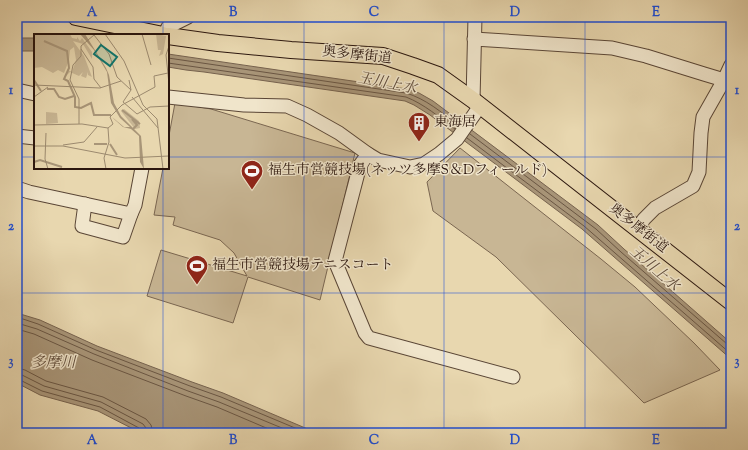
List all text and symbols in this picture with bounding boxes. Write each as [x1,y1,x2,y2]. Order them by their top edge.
text: A [87,4,98,22]
text: B [229,4,238,22]
text: C [369,4,379,22]
text: D [510,4,520,22]
text: E [652,4,660,22]
inset map [34,34,169,169]
street label: 奥多摩街道 [321,42,393,70]
water label: 玉川上水 [356,68,420,100]
text: 1 [9,82,14,100]
text: 1 [735,82,740,100]
building icon: 東海居 [406,110,432,143]
place label: 東海居 [434,113,476,133]
sports icon: 福生市営競技場(ネッツ多摩S＆Dフィールド) [239,158,265,191]
place label: 福生市営競技場(ネッツ多摩S＆Dフィールド) [268,161,547,181]
street label: 奥多摩街道 [604,200,672,258]
text: 2 [8,218,15,236]
text: 2 [734,218,741,236]
water label: 玉川上水 [624,241,685,298]
sports icon: 福生市営競技場テニスコート [184,253,210,286]
place label: 福生市営競技場テニスコート [212,256,393,276]
text: 3 [8,353,14,371]
water label: 多摩川 [30,353,77,374]
text: 3 [734,353,740,371]
text: A [87,432,98,450]
text: B [229,432,238,450]
text: C [369,432,379,450]
text: D [510,432,520,450]
text: E [652,432,660,450]

